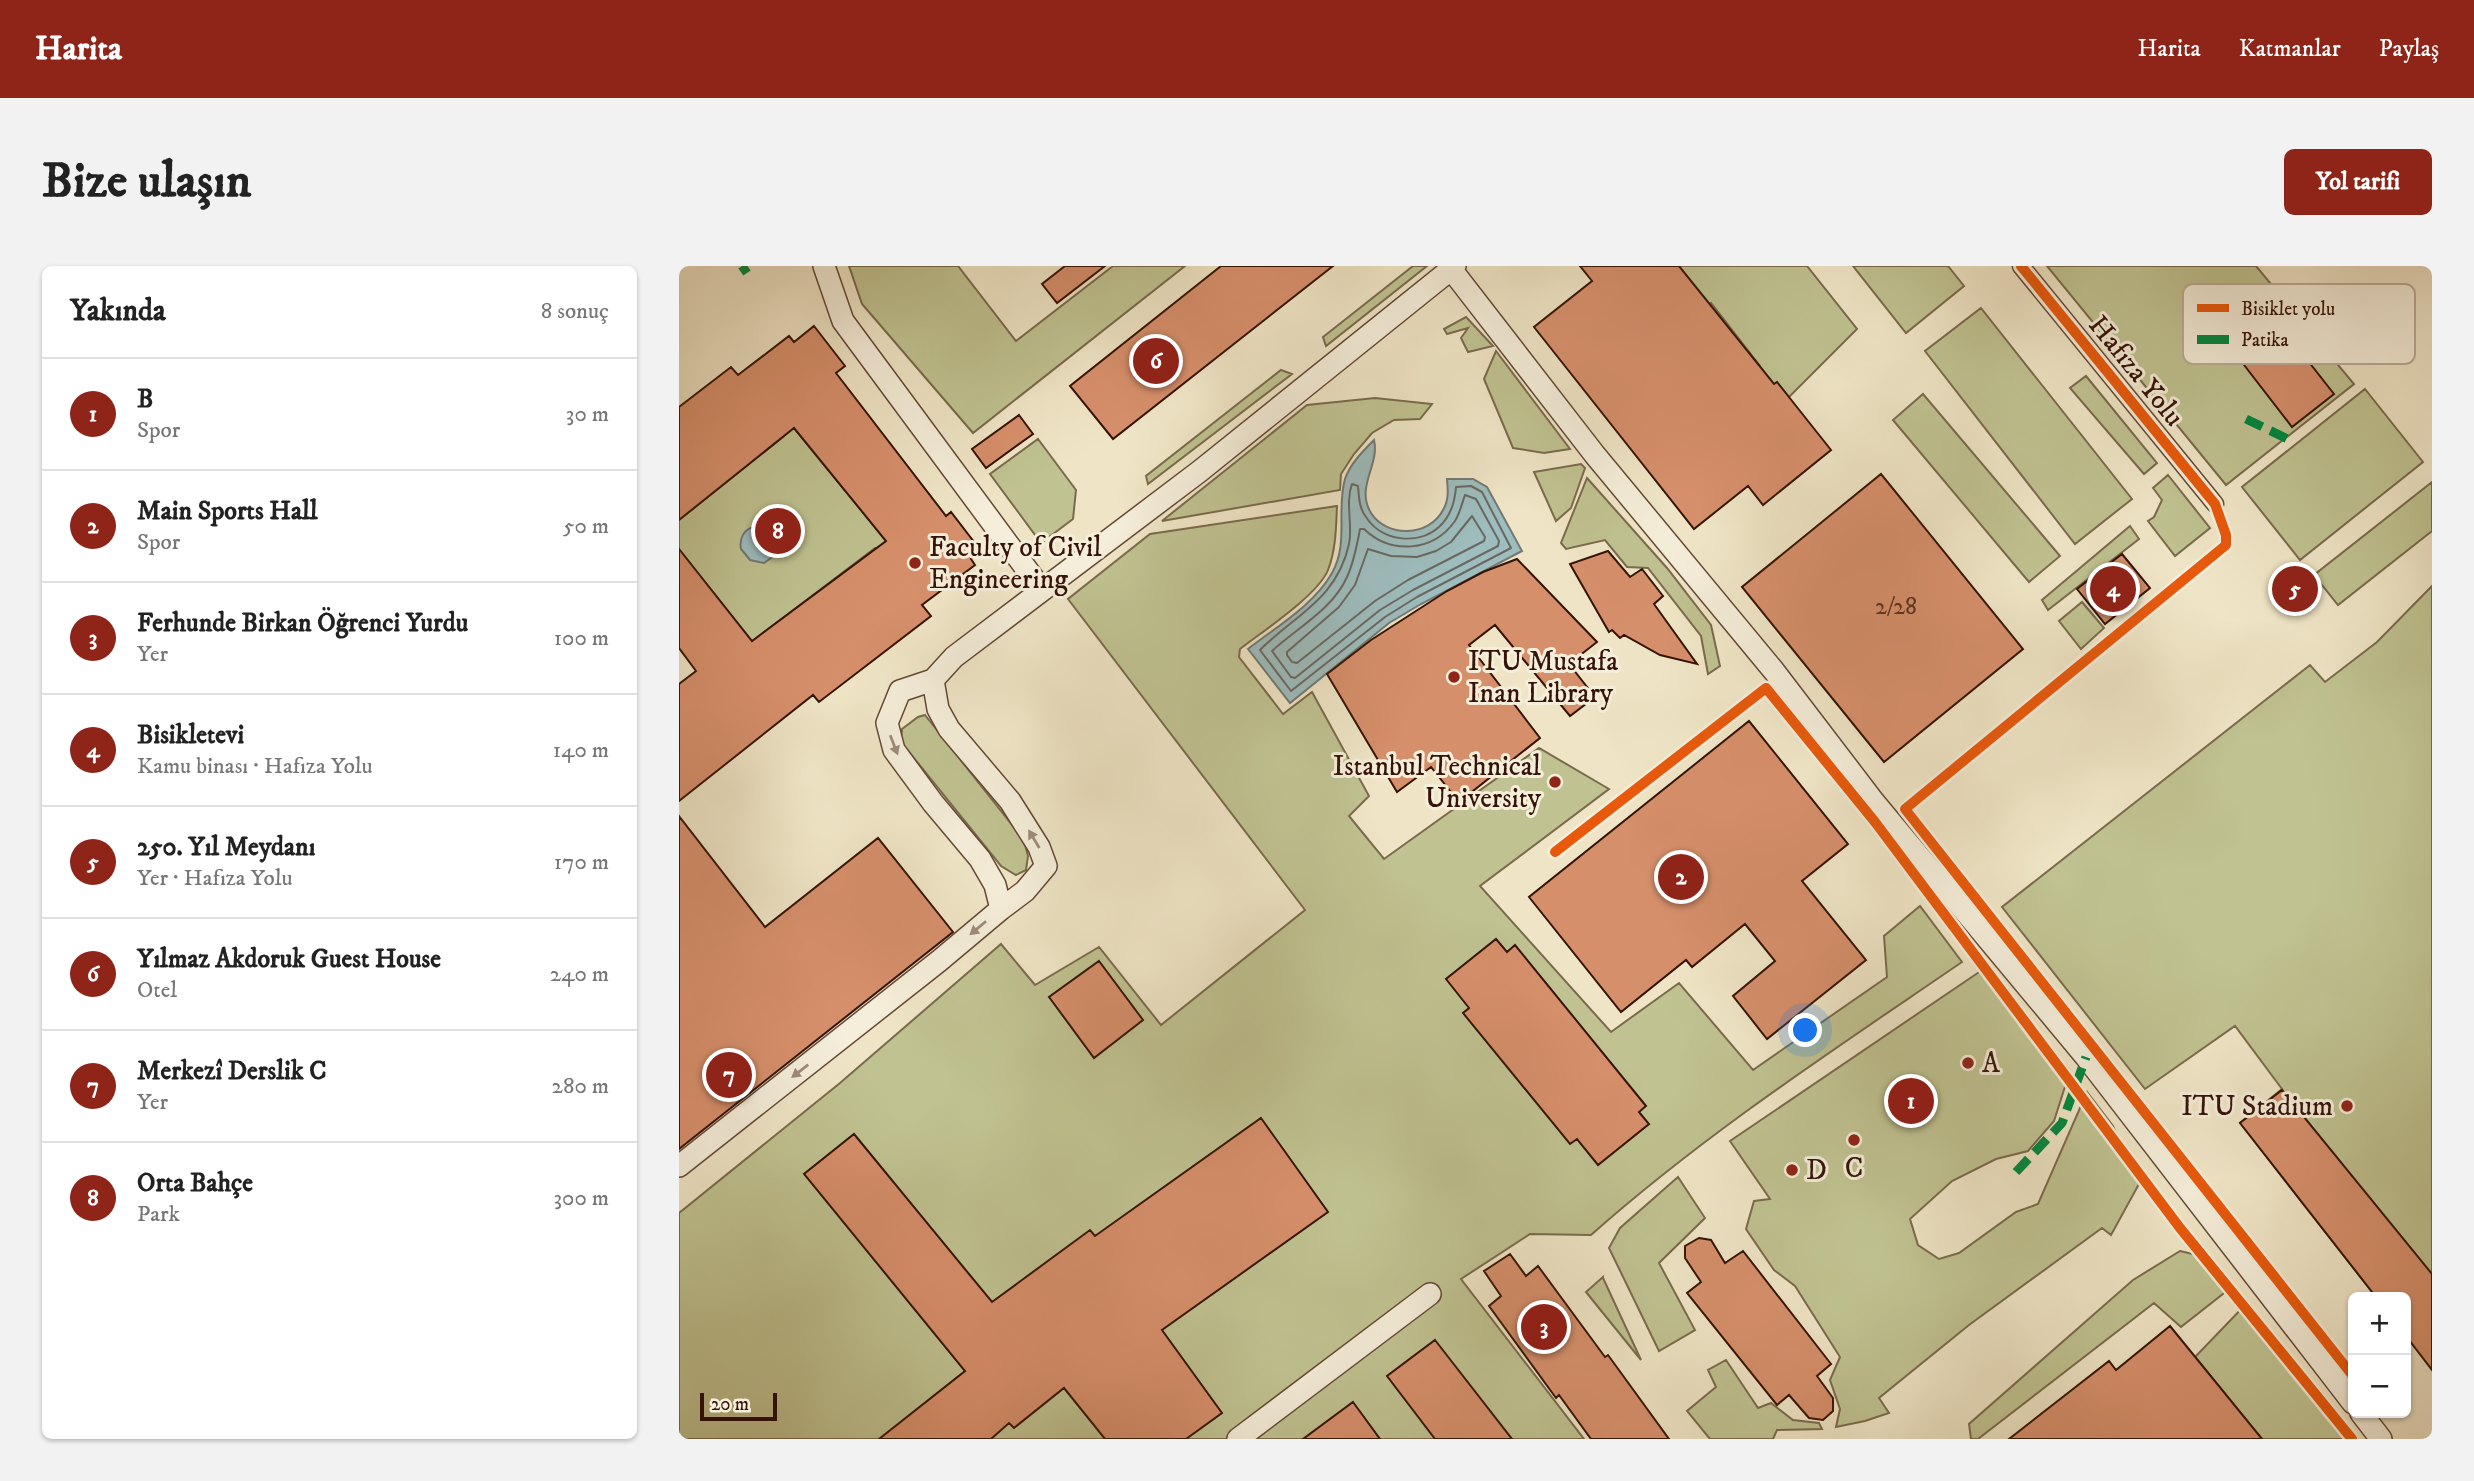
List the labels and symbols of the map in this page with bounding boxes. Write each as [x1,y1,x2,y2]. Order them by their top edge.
legend [2183,284,2415,364]
text: Bisiklet yolu [2241,298,2335,321]
street label: Hafıza Yolu [2081,308,2191,434]
text: Patika [2241,329,2289,352]
pin: 6 [1133,335,1179,387]
pin: 8 [755,505,801,557]
place label: Faculty of Civil Engineering [929,530,1102,597]
marker: Faculty of Civil Engineering [907,555,923,571]
pin: 4 [2090,563,2136,615]
pin: 5 [2272,563,2318,615]
house number: 2/28 [1875,592,1917,622]
place label: ITU Mustafa Inan Library [1468,644,1618,711]
marker: ITU Mustafa Inan Library [1446,669,1462,685]
one-way arrow [889,735,900,756]
place label: Istanbul Technical University [1333,749,1542,816]
marker: Istanbul Technical University [1547,774,1563,790]
one-way arrow [1028,829,1040,848]
pin: 2 [1658,851,1704,903]
one-way arrow [969,920,986,935]
your location [1788,1013,1822,1047]
place label: A [1982,1046,2001,1081]
pin: 7 [706,1049,752,1101]
marker: A [1960,1055,1976,1071]
one-way arrow [792,1063,810,1078]
pin: 1 [1888,1075,1934,1127]
place label: ITU Stadium [2181,1089,2333,1124]
marker: ITU Stadium [2339,1098,2355,1114]
marker: C [1846,1132,1862,1148]
place label: C [1845,1151,1863,1186]
place label: D [1806,1153,1827,1188]
marker: D [1784,1162,1800,1178]
pin: 3 [1521,1301,1567,1353]
scale bar [700,1390,777,1422]

